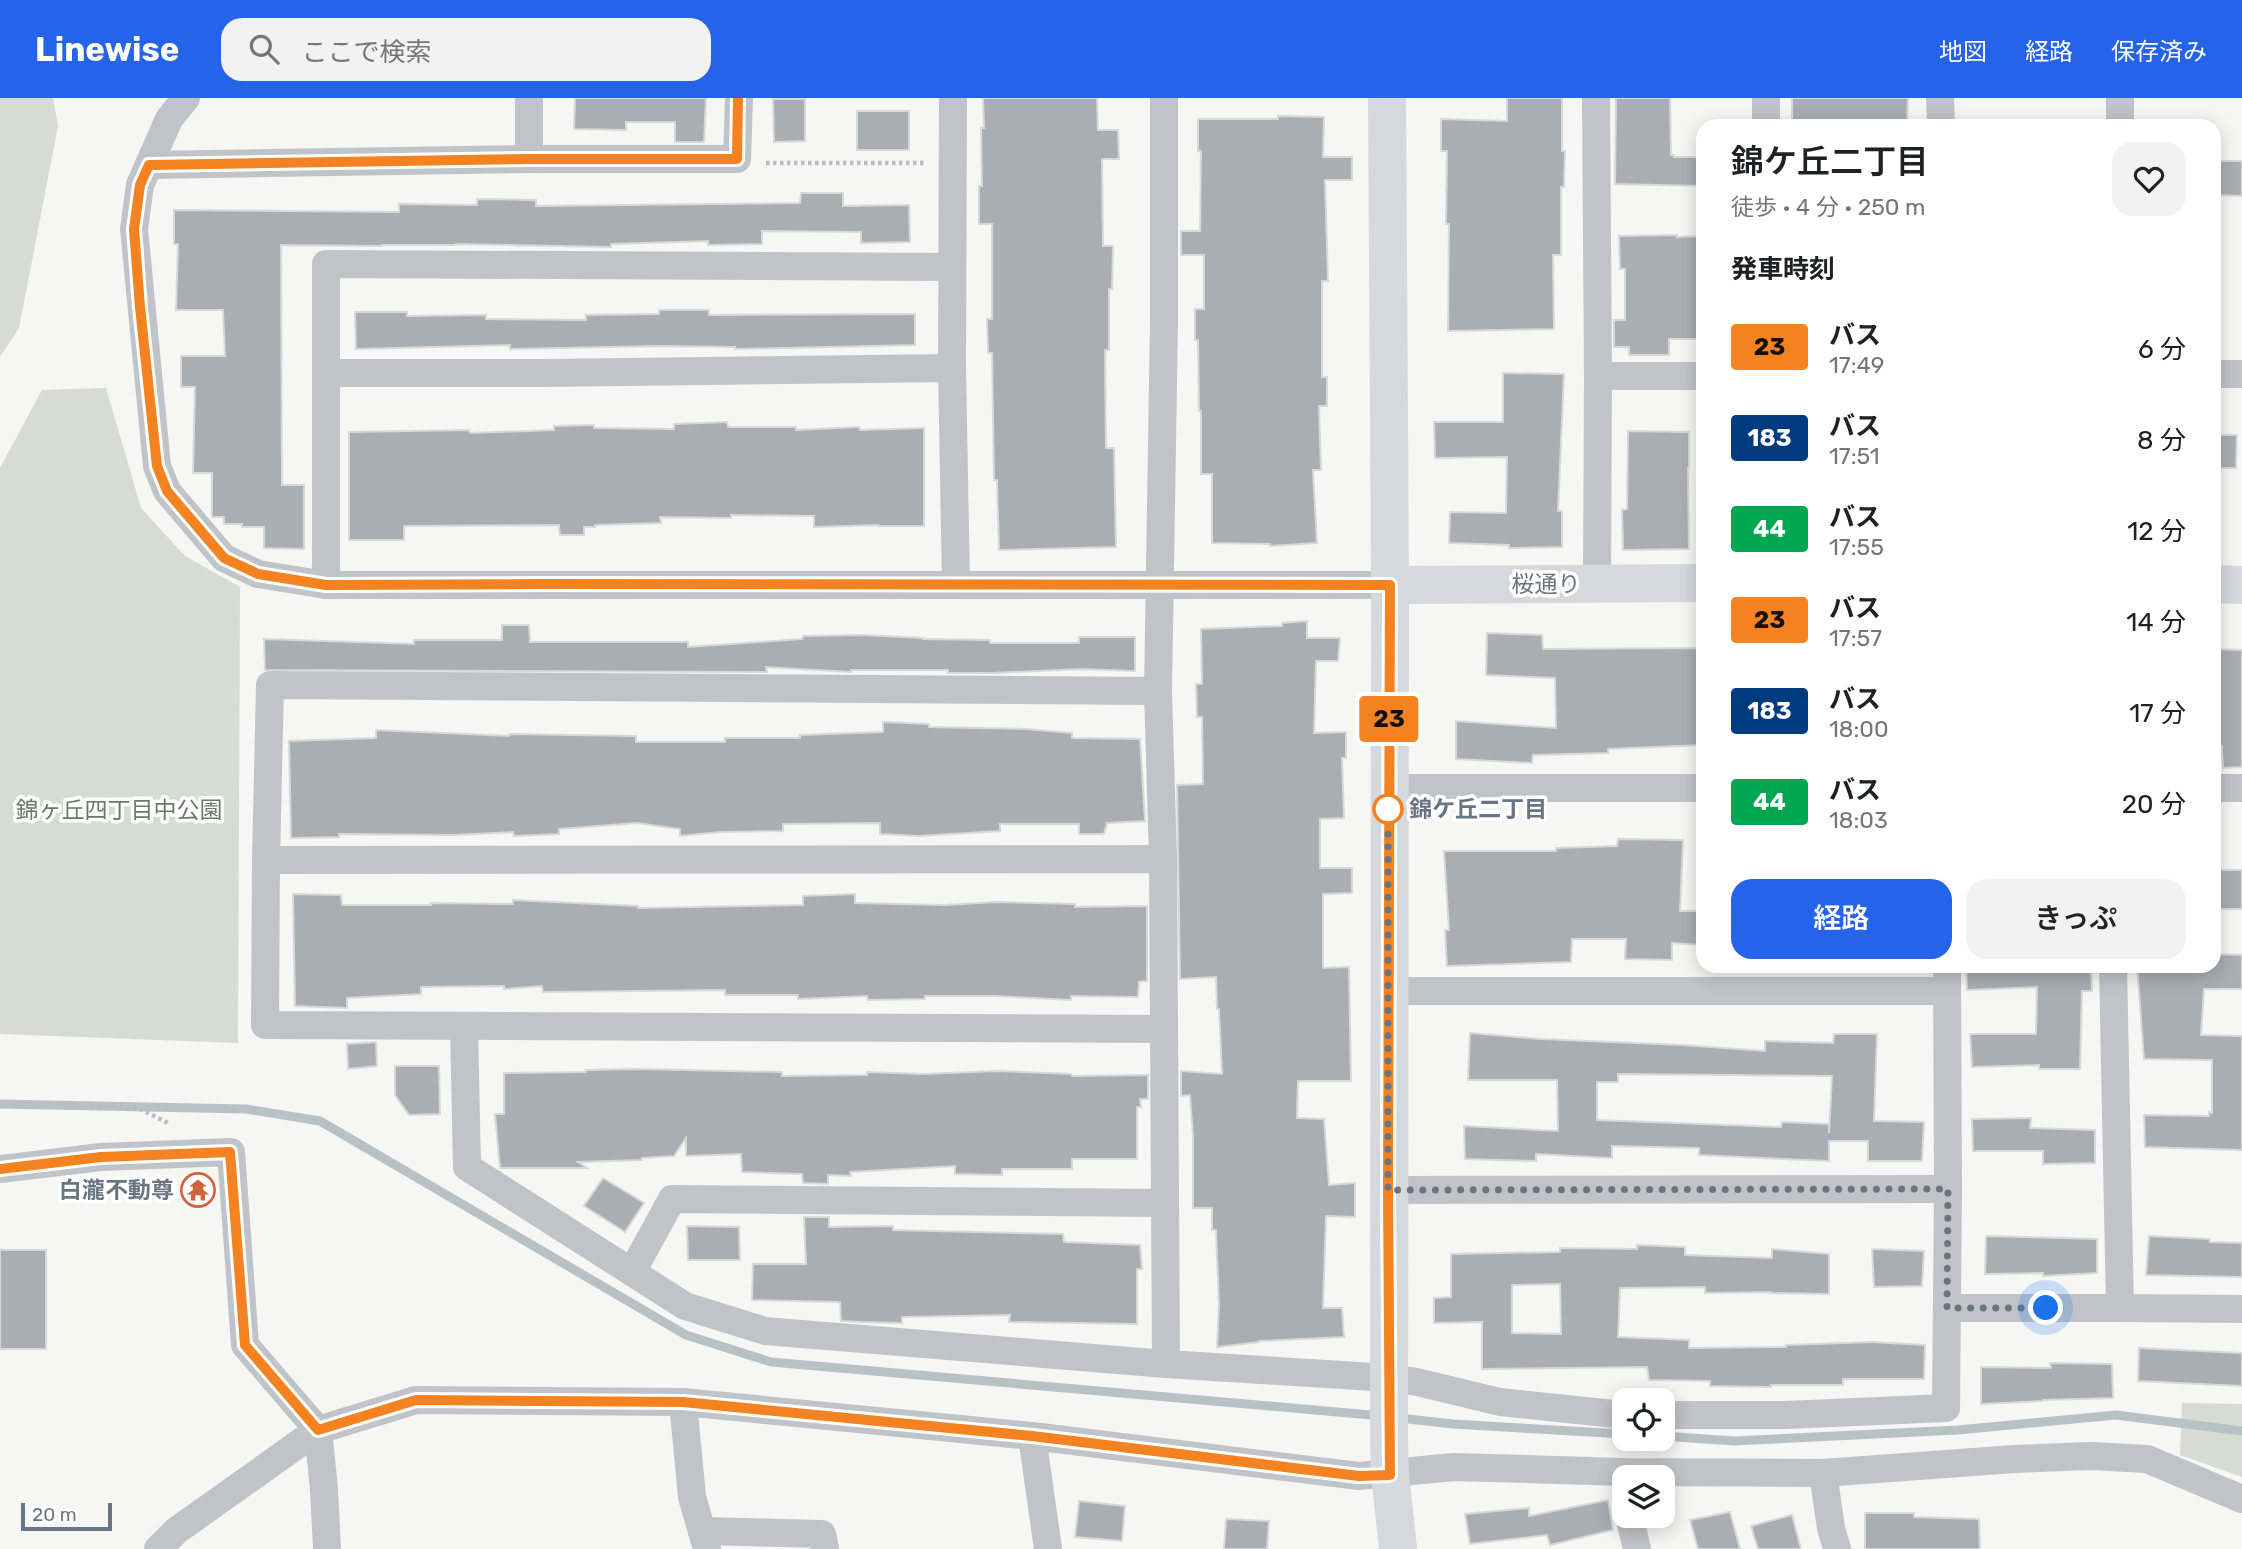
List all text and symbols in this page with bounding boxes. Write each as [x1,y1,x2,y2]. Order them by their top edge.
search box [221,18,711,81]
text: Linewise [35,30,179,69]
icon: search [245,30,283,68]
text: ここで検索 [301,37,431,68]
text: 地図 [1939,38,1987,66]
text: 経路 [2025,38,2073,66]
text: 保存済み [2111,38,2207,66]
text: 錦ケ丘二丁目 [1731,142,1929,181]
button: heart [2112,142,2186,216]
text: 徒歩 · 4 分 · 250 m [1731,193,1926,221]
text: 発車時刻 [1731,254,1835,285]
text: バス [1829,320,1881,351]
text: 23 [1754,333,1785,361]
text: 6 分 [2138,334,2186,365]
text: 17:49 [1829,351,1884,379]
text: バス [1829,411,1881,442]
text: 183 [1748,424,1792,452]
text: 8 分 [2137,425,2186,456]
text: 17:51 [1829,442,1880,470]
text: バス [1829,502,1881,533]
text: 44 [1753,515,1786,543]
text: 12 分 [2127,516,2186,547]
text: 17:55 [1829,533,1884,561]
street label: 桜通り [1512,570,1581,598]
text: バス [1829,593,1881,624]
text: 23 [1754,606,1785,634]
text: 14 分 [2126,607,2186,638]
text: 17:57 [1829,624,1882,652]
text: バス [1829,684,1881,715]
line badge: 23 [1358,696,1420,742]
text: 183 [1748,697,1792,725]
text: 17 分 [2129,698,2186,729]
text: 23 [1373,705,1405,733]
text: 18:00 [1829,715,1889,743]
text: バス [1829,775,1881,806]
text: 44 [1753,788,1786,816]
text: 20 分 [2122,789,2186,820]
marker: 錦ケ丘二丁目 [1373,794,1403,824]
place label: 錦ケ丘二丁目 [1409,795,1547,823]
park label: 錦ヶ丘四丁目中公園 [16,796,223,824]
text: 18:03 [1829,806,1888,834]
button: 経路 [1731,879,1952,959]
button: きっぷ [1966,879,2186,959]
temple icon: 白瀧不動尊 [179,1171,217,1209]
place label: 白瀧不動尊 [59,1176,174,1204]
your location [2028,1290,2063,1325]
map controls [1612,1388,1675,1528]
button: locate [1612,1388,1675,1451]
button: layers [1612,1465,1675,1528]
scale bar [21,1500,112,1532]
text: 20 m [32,1503,77,1526]

